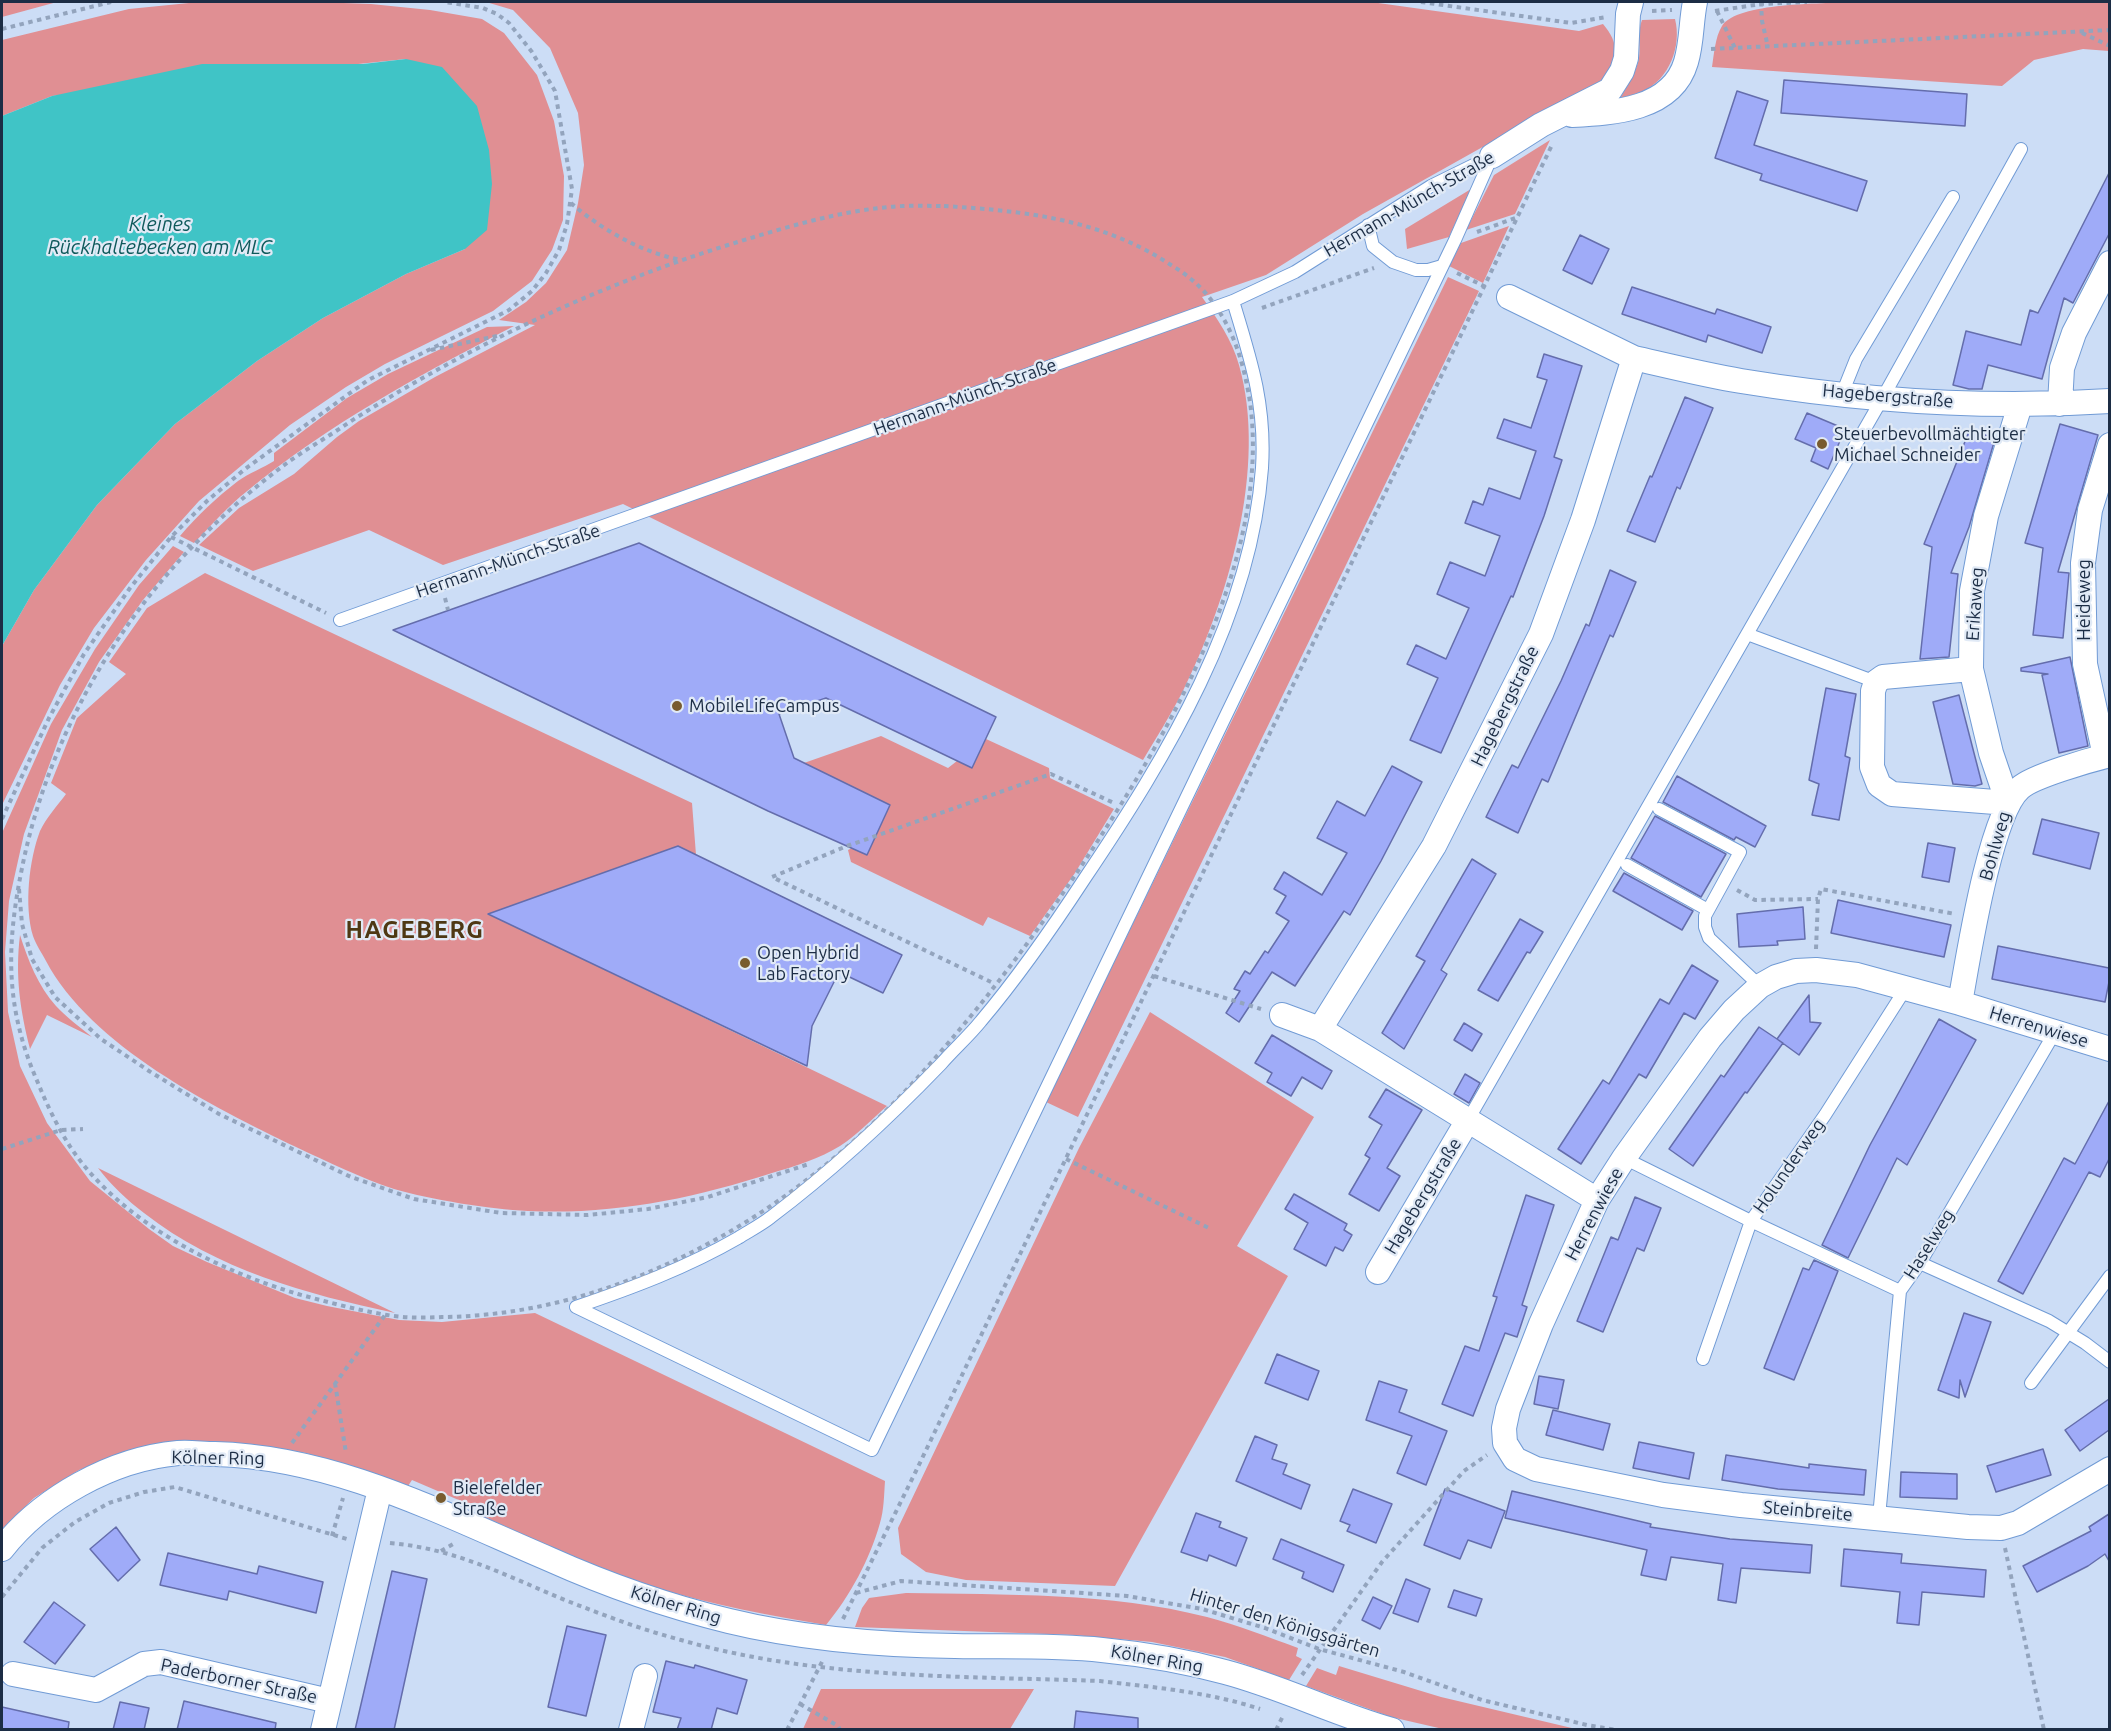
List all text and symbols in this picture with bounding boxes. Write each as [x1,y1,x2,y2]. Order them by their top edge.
street label: Hermann-Münch-Straße [1320,146,1498,262]
water label: Kleines Rückhaltebecken am MLC [48,212,272,259]
street label: Hermann-Münch-Straße [871,354,1059,440]
street label: Hagebergstraße [1822,380,1954,412]
place label: Steuerbevollmächtigter Michael Schneider [1834,423,2026,466]
marker: Steuerbevollmächtigter Michael Schneider [1815,437,1829,451]
street label: Hermann-Münch-Straße [413,519,603,603]
street label: Heideweg [2073,559,2095,641]
street label: Erikaweg [1962,566,1988,642]
street label: Hagebergstraße [1466,642,1544,770]
place label: MobileLifeCampus [689,695,839,717]
marker: MobileLifeCampus [670,699,684,713]
street label: Bohlweg [1975,809,2015,883]
district label: HAGEBERG [346,916,484,944]
place label: Open Hybrid Lab Factory [757,942,859,984]
marker: Open Hybrid Lab Factory [738,956,752,970]
street label: Herrenwiese [1987,1002,2091,1052]
street label: Holunderweg [1749,1115,1829,1217]
street label: Hagebergstraße [1380,1134,1466,1258]
street label: Herrenwiese [1560,1164,1628,1264]
street label: Haselweg [1899,1205,1959,1283]
street label: Kölner Ring [171,1446,265,1470]
place label: Bielefelder Straße [453,1477,542,1520]
marker: Bielefelder Straße [434,1491,448,1505]
street label: Steinbreite [1762,1496,1854,1526]
street label: Kölner Ring [628,1581,724,1629]
street label: Hinter den Königsgärten [1187,1584,1383,1662]
street label: Kölner Ring [1109,1640,1205,1678]
street label: Paderborner Straße [159,1654,319,1708]

